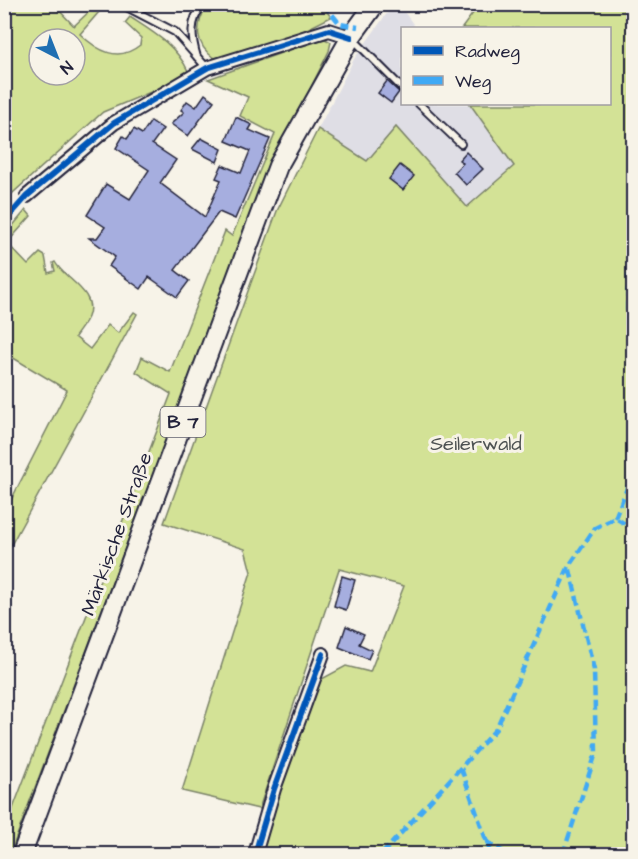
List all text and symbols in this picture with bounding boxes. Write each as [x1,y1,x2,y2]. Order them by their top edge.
north arrow [27,27,87,87]
legend [401,27,611,105]
text: Radweg [455,39,520,65]
text: N [55,56,77,79]
text: Weg [455,69,491,95]
road number: B 7 [160,407,206,437]
park label: Seilerwald [430,430,522,458]
street label: Märkische Straße [74,448,160,619]

